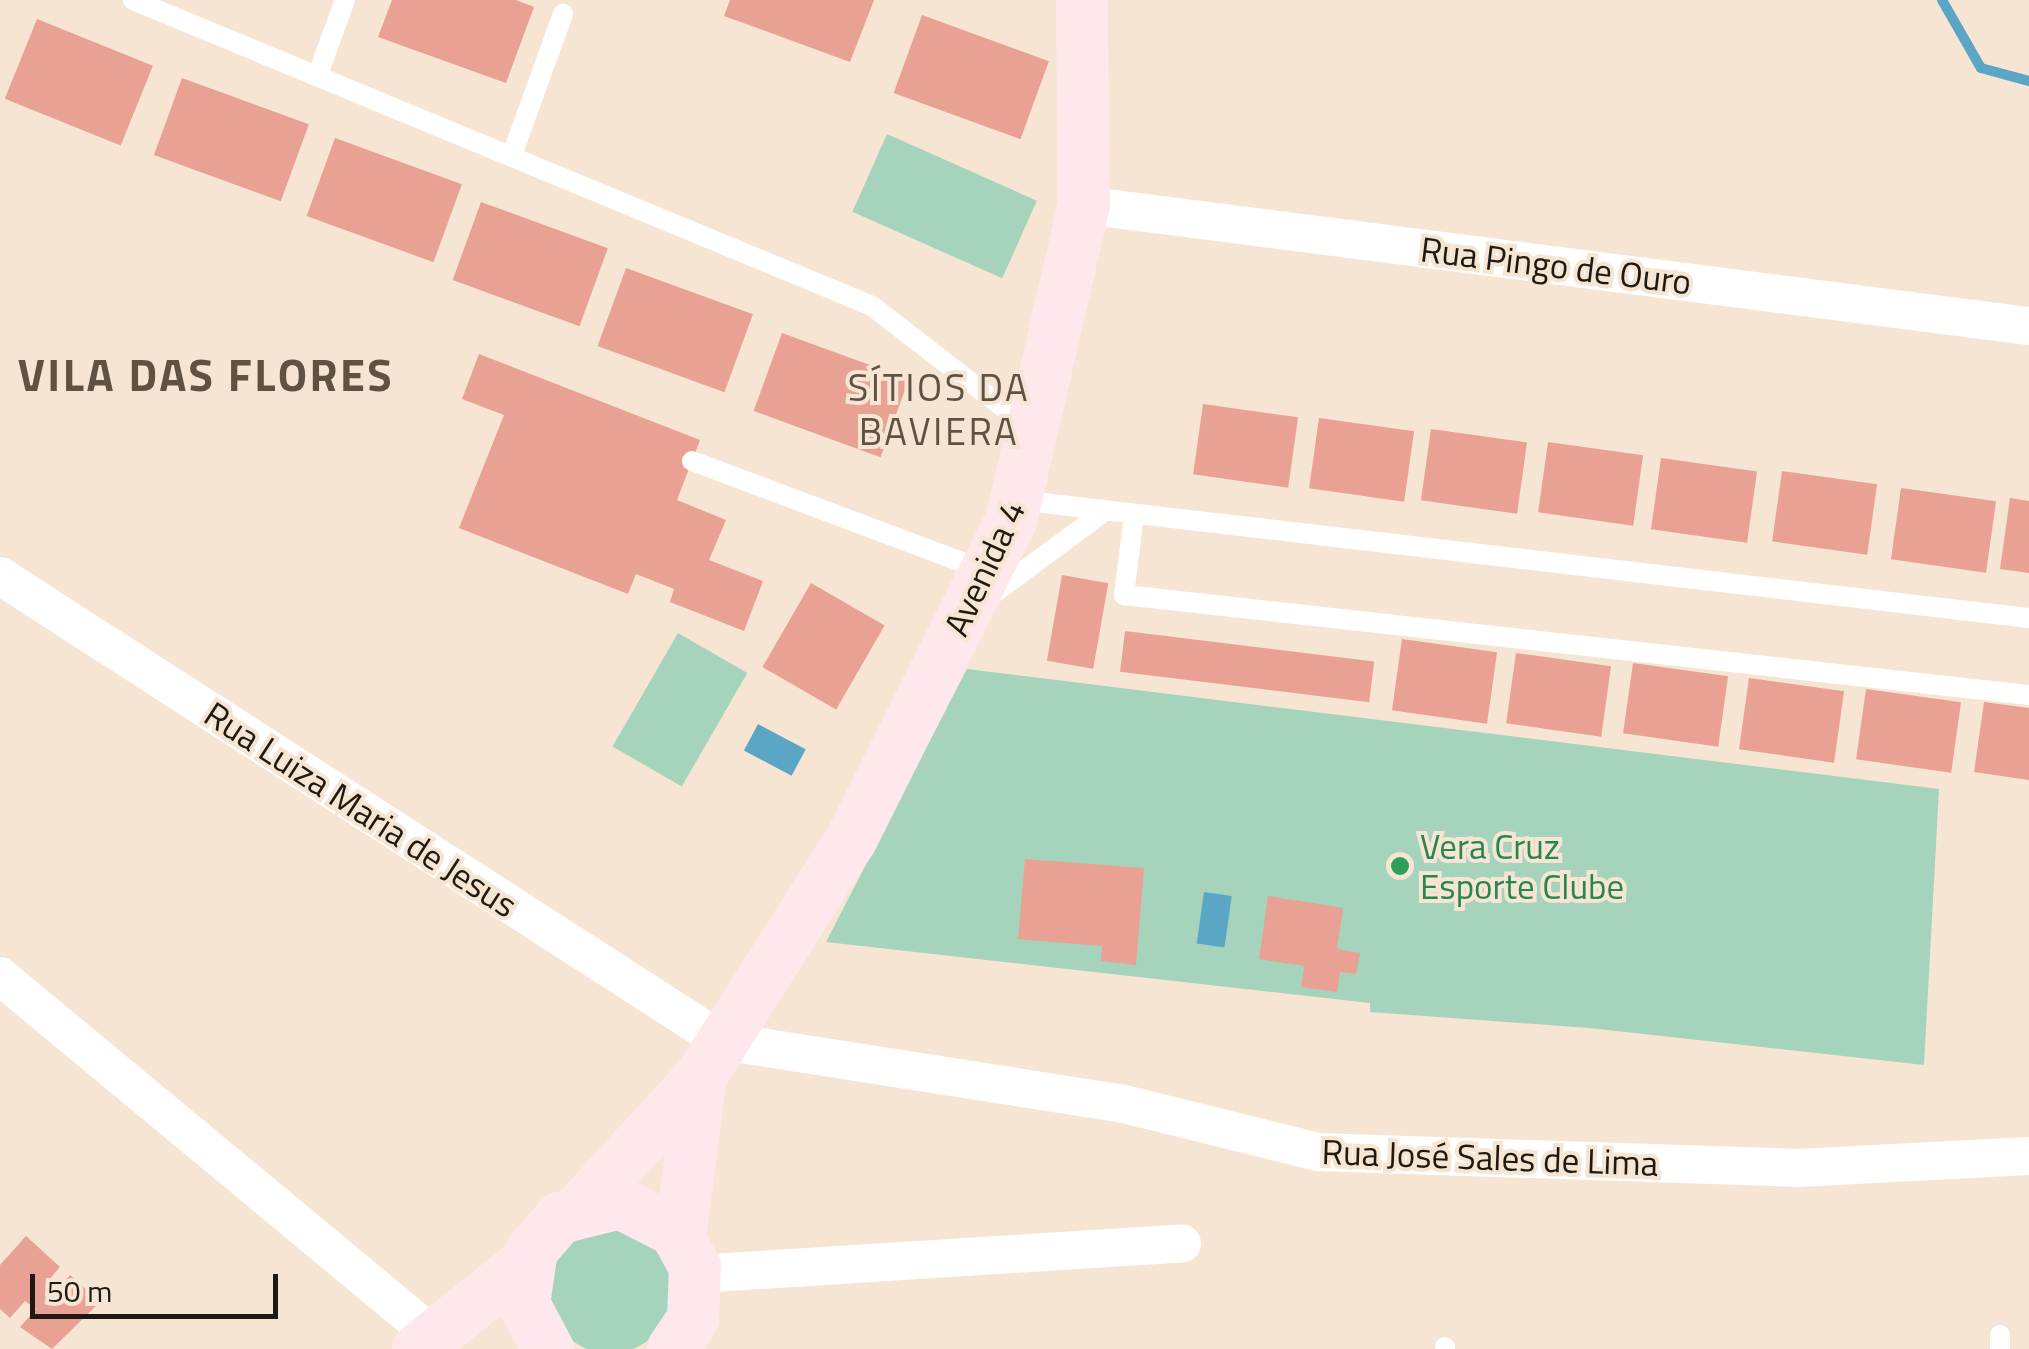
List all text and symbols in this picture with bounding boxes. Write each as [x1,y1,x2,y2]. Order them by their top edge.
street label: Rua Pingo de Ouro [1418,228,1694,302]
district label: VILA DAS FLORES [18,348,394,402]
district label: SÍTIOS DA BAVIERA [848,365,1030,454]
street label: Avenida 4 [934,494,1034,642]
street label: Rua Luiza Maria de Jesus [197,692,525,926]
place label: Vera Cruz Esporte Clube [1420,825,1624,907]
marker: Vera Cruz Esporte Clube [1389,855,1411,877]
street label: Rua José Sales de Lima [1321,1130,1659,1184]
scale bar [35,1254,282,1316]
text: 50 m [47,1268,112,1314]

